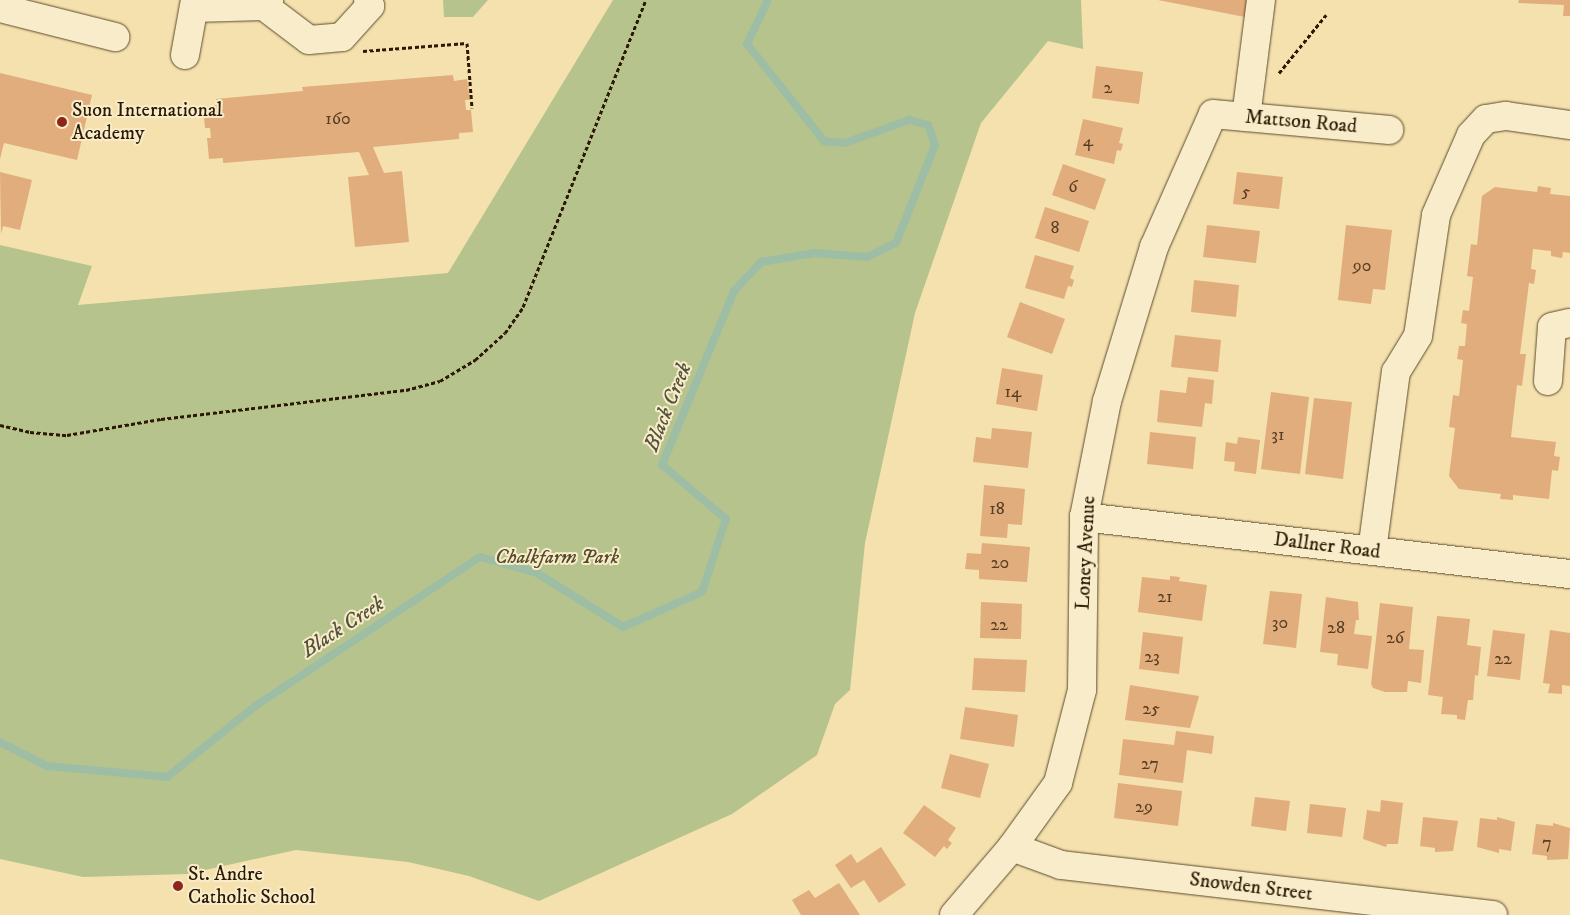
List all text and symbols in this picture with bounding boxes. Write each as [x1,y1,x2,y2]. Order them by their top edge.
house number: 2 [1104,77,1112,99]
place label: Suon International Academy [72,98,223,145]
street label: Mattson Road [1244,105,1358,139]
house number: 160 [325,108,351,130]
marker: Suon International Academy [56,116,68,128]
house number: 4 [1083,130,1093,152]
house number: 6 [1068,176,1078,198]
house number: 5 [1242,181,1250,203]
house number: 8 [1050,217,1060,239]
house number: 90 [1353,255,1371,277]
water label: Black Creek [639,359,697,455]
house number: 14 [1005,381,1021,403]
house number: 31 [1271,424,1285,446]
street label: Loney Avenue [1071,495,1101,611]
house number: 18 [989,498,1005,520]
street label: Dallner Road [1272,528,1382,564]
park label: Chalkfarm Park [495,545,619,569]
house number: 20 [991,552,1009,574]
house number: 21 [1157,586,1173,608]
water label: Black Creek [297,591,389,663]
house number: 30 [1272,612,1288,634]
house number: 22 [990,614,1008,636]
house number: 28 [1327,617,1345,639]
house number: 26 [1386,627,1404,649]
house number: 23 [1144,646,1160,668]
house number: 22 [1494,648,1512,670]
house number: 25 [1142,698,1160,720]
house number: 27 [1141,753,1159,775]
house number: 29 [1135,796,1153,818]
house number: 7 [1542,832,1552,854]
place label: St. Andre Catholic School [188,862,315,909]
street label: Snowden Street [1188,868,1314,906]
marker: St. Andre Catholic School [172,880,184,892]

